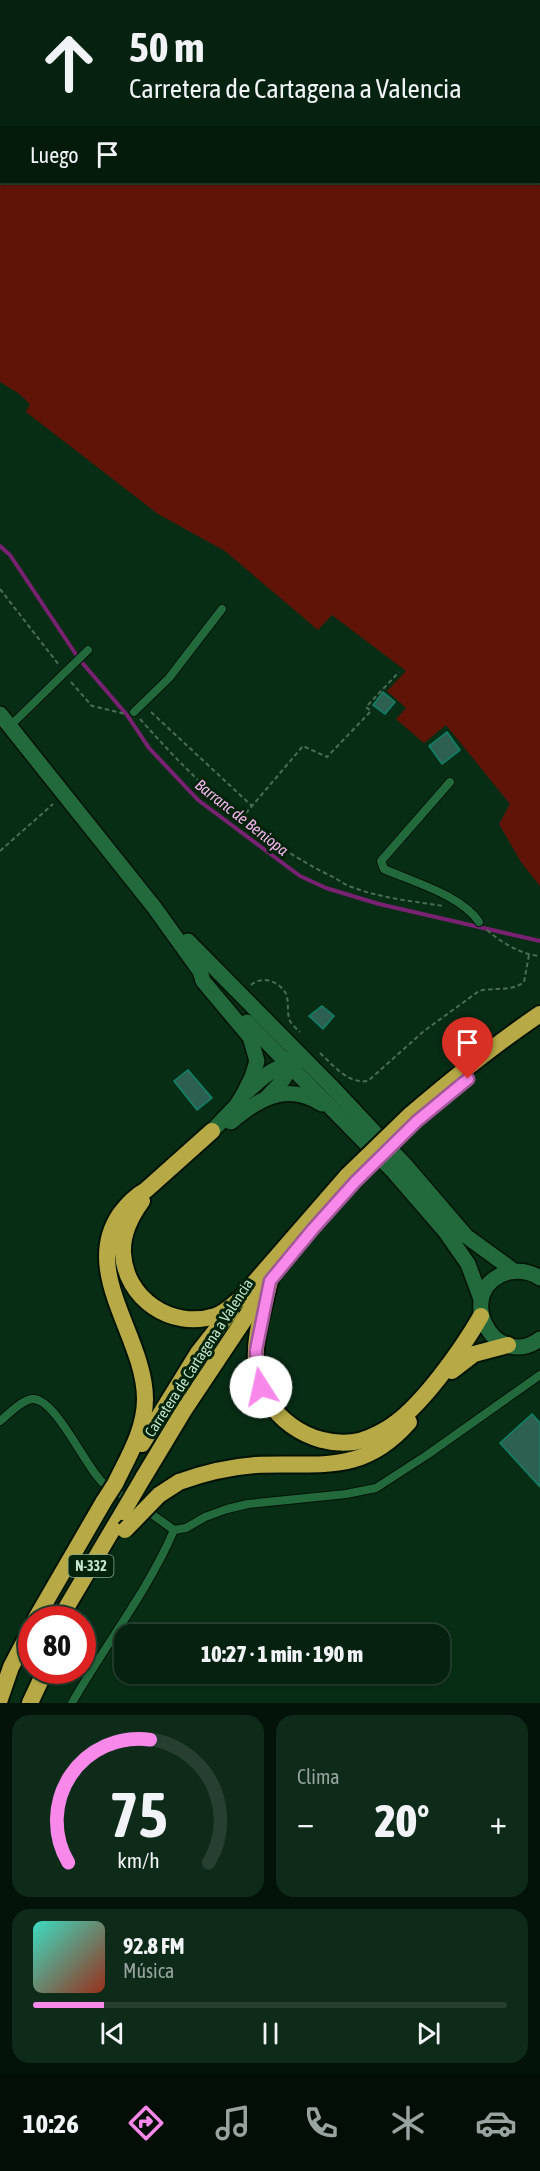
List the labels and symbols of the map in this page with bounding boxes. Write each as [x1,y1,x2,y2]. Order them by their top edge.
water label: Barranc de Beniopa [191,775,293,860]
pin [442,1017,493,1079]
street label: Carretera de Cartagena a Valencia [141,1276,256,1440]
position arrow [229,1355,293,1419]
road number: N-332 [68,1555,113,1577]
speed limit sign: 80 [18,1606,96,1684]

